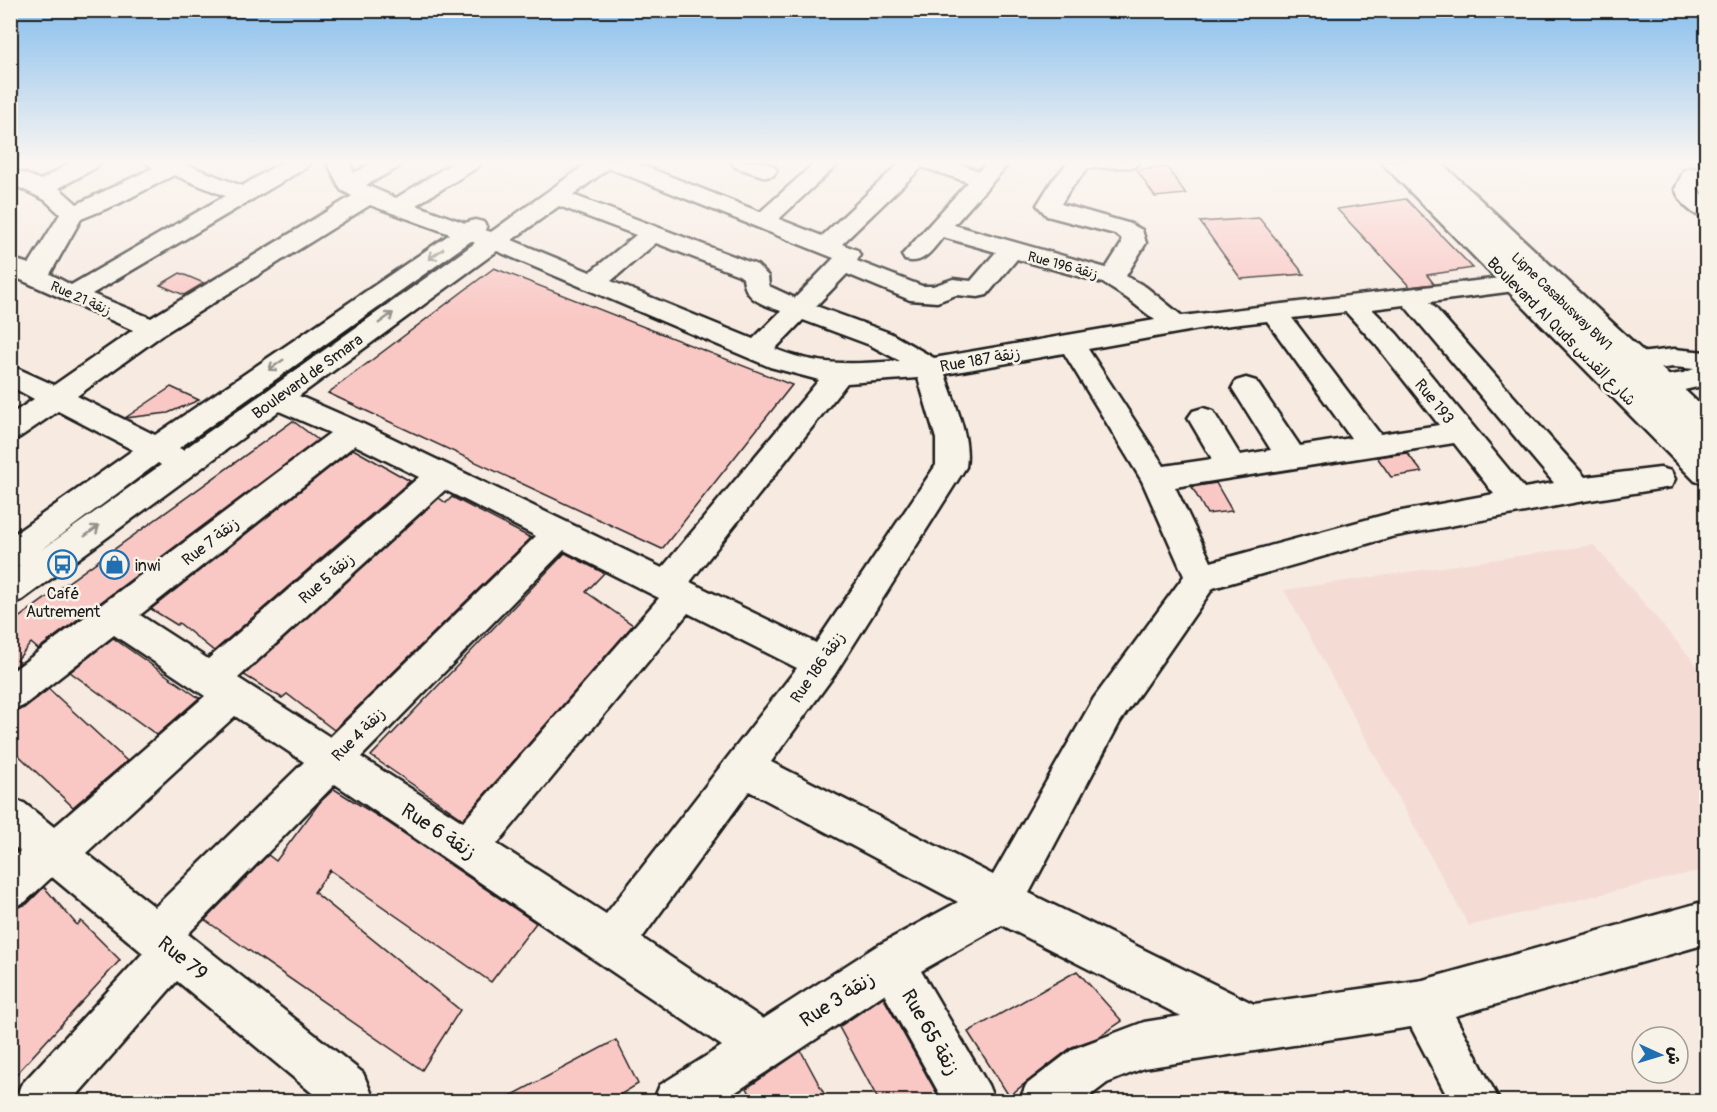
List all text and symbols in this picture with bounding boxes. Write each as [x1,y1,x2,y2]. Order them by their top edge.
one-way arrow [428,248,444,260]
street label: Rue 196 زنقة [1026,248,1100,283]
street label: Ligne Casabusway BW1 [1508,249,1616,354]
street label: Boulevard Al Quds شارع القدس [1482,253,1640,411]
street label: Rue 21 زنقة [48,278,114,319]
one-way arrow [378,312,394,324]
street label: Boulevard de Smara [248,330,367,424]
street label: Rue 187 زنقة [938,343,1022,377]
one-way arrow [268,359,284,371]
street label: Rue 193 [1410,375,1458,428]
street label: Rue 7 زنقة [178,513,243,570]
one-way arrow [84,525,100,537]
bus stop icon: Café Autrement [47,549,79,581]
shop icon: inwi [98,549,130,581]
street label: Rue 5 زنقة [295,549,359,608]
place label: inwi [135,556,161,576]
place label: Café Autrement [26,584,101,622]
street label: Rue 186 زنقة [786,628,850,707]
street label: Rue 4 زنقة [328,704,390,766]
street label: Rue 6 زنقة [396,798,481,865]
street label: Rue 79 [153,931,213,986]
street label: Rue 3 زنقة [795,966,879,1033]
street label: Rue 65 زنقة [896,985,965,1080]
north arrow [1630,1025,1690,1085]
text: ش [1663,1046,1685,1065]

